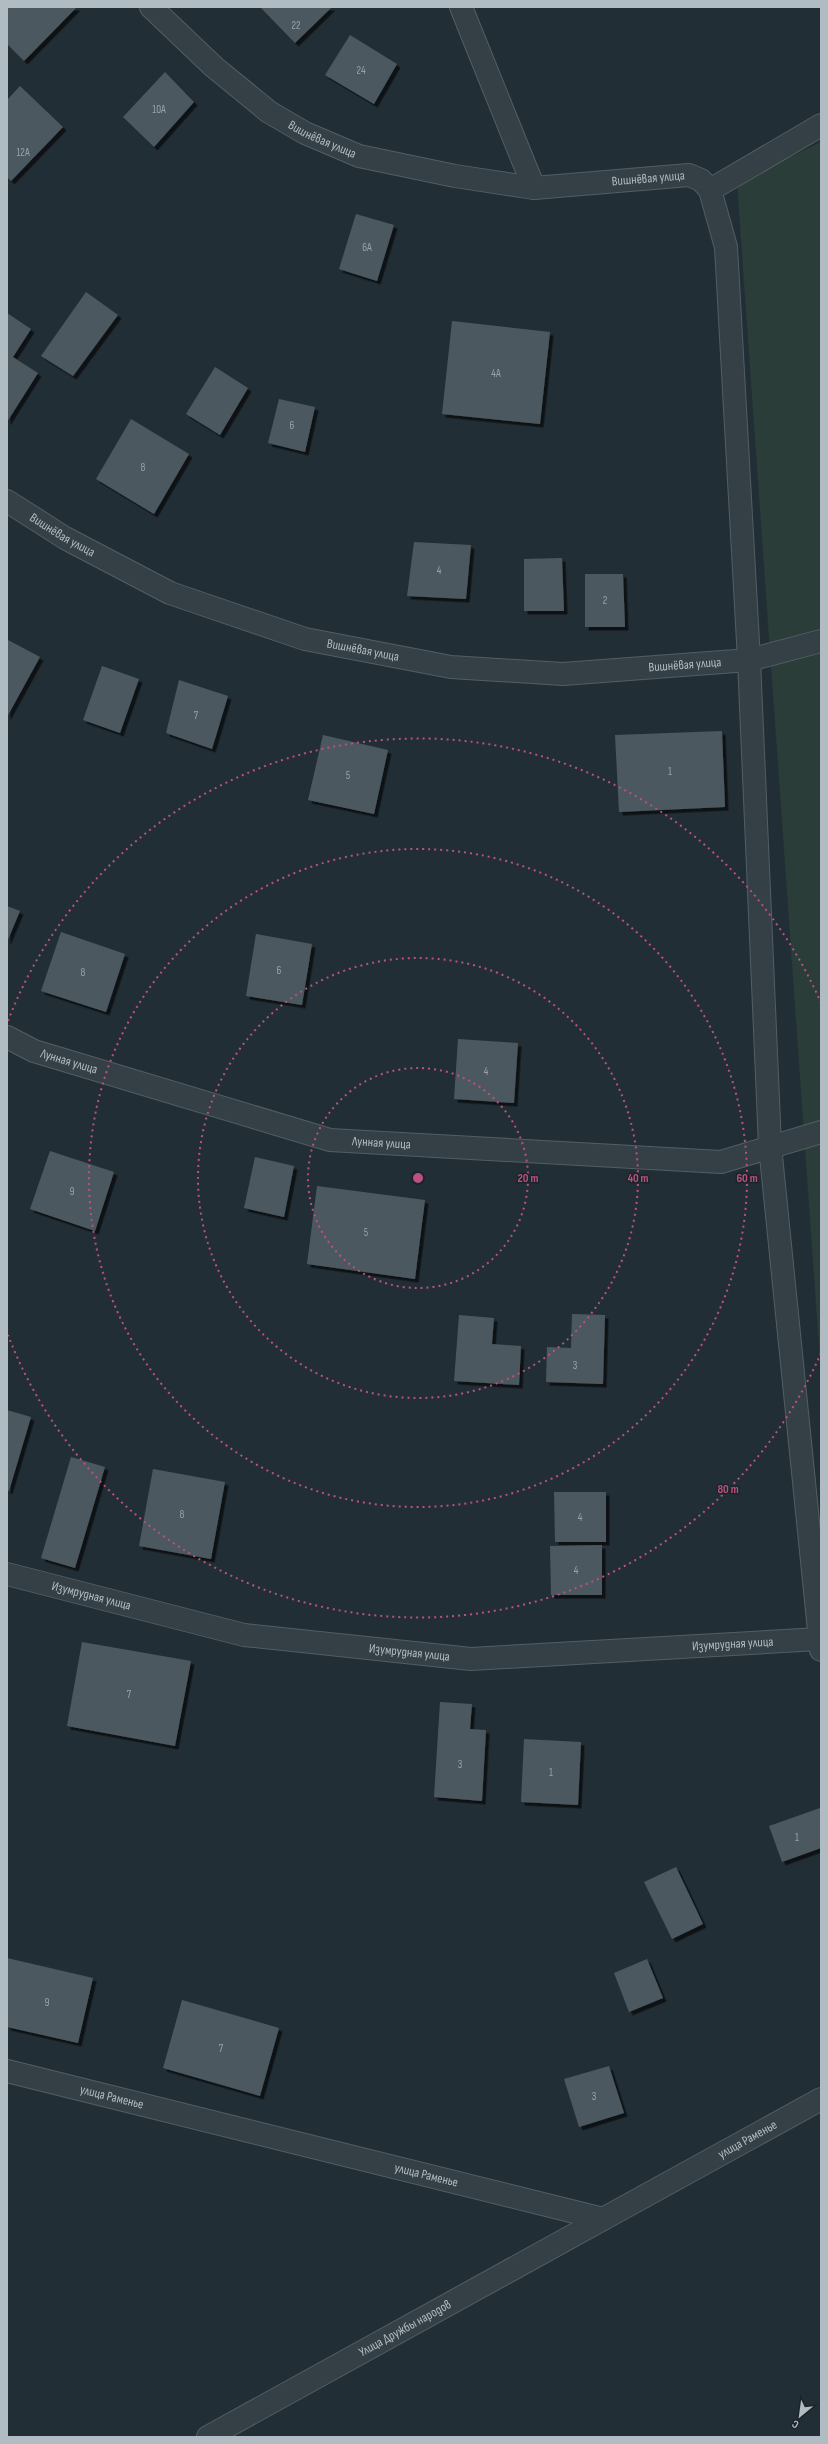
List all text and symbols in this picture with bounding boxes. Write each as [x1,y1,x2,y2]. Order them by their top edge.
house number: 22 [291,19,301,32]
house number: 24 [356,64,366,77]
house number: 10А [152,103,166,116]
street label: Вишнёвая улица [285,117,359,162]
house number: 12А [16,146,30,159]
street label: Вишнёвая улица [611,167,685,189]
house number: 6А [362,241,372,254]
house number: 4А [491,367,501,380]
house number: 6 [290,419,295,432]
house number: 8 [141,461,146,474]
street label: Вишнёвая улица [27,510,98,560]
house number: 4 [437,564,442,577]
house number: 2 [603,594,608,607]
street label: Вишнёвая улица [326,635,400,665]
street label: Вишнёвая улица [648,654,722,676]
house number: 7 [194,709,199,722]
house number: 1 [668,765,672,778]
house number: 5 [346,769,350,782]
house number: 6 [277,964,282,977]
house number: 8 [81,966,86,979]
street label: Лунная улица [38,1045,99,1078]
house number: 4 [484,1065,489,1078]
street label: Лунная улица [351,1133,411,1153]
centre of rings [411,1171,425,1185]
text: 20 m [518,1171,538,1186]
text: 40 m [627,1171,649,1186]
text: 60 m [736,1171,758,1186]
house number: 9 [70,1185,75,1198]
house number: 5 [364,1226,368,1239]
house number: 3 [573,1359,578,1372]
text: 80 m [717,1482,739,1497]
house number: 8 [180,1508,185,1521]
house number: 4 [578,1511,583,1524]
house number: 4 [574,1564,579,1577]
street label: Изумрудная улица [50,1578,133,1614]
street label: Изумрудная улица [692,1634,774,1654]
street label: Изумрудная улица [368,1640,451,1665]
house number: 7 [127,1688,132,1701]
house number: 3 [458,1758,463,1771]
house number: 1 [549,1766,553,1779]
house number: 1 [795,1831,799,1844]
house number: 9 [45,1996,50,2009]
house number: 7 [219,2042,224,2055]
street label: улица Раменье [78,2081,145,2113]
house number: 3 [592,2090,597,2103]
street label: улица Раменье [715,2117,780,2162]
street label: улица Раменье [393,2160,460,2191]
street label: Улица Дружбы народов [356,2296,454,2360]
north arrow [780,2396,820,2436]
text: С [789,2417,801,2431]

